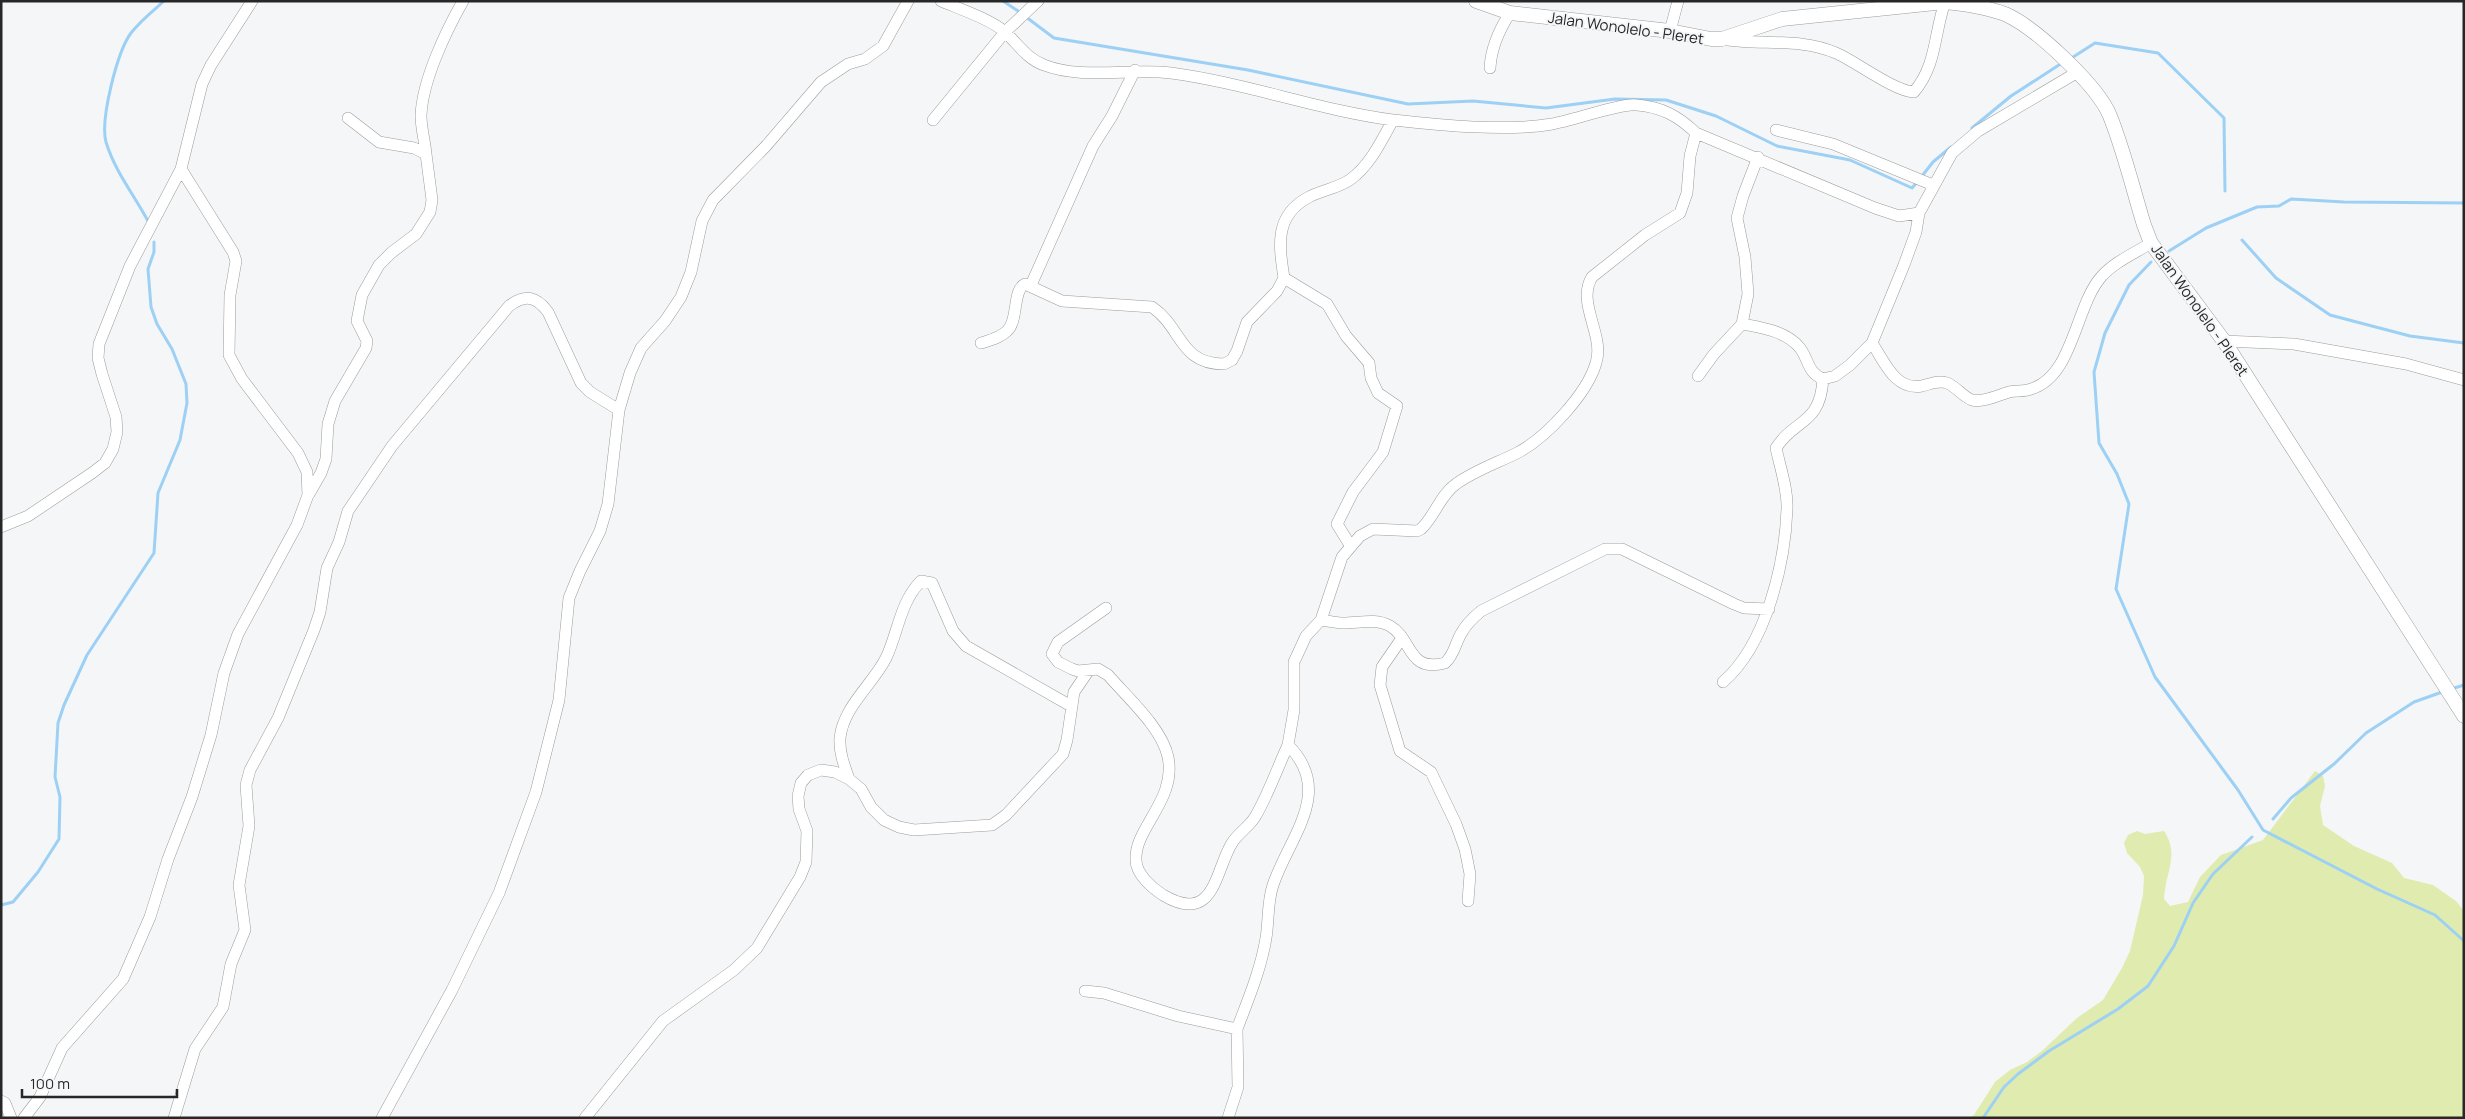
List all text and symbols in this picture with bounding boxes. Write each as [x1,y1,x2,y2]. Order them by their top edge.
street label: Jalan Wonolelo - Pleret [1547,7,1705,49]
street label: Jalan Wonolelo - Pleret [2146,240,2254,380]
scale bar [22,1066,178,1098]
text: 100 m [30,1073,70,1094]

